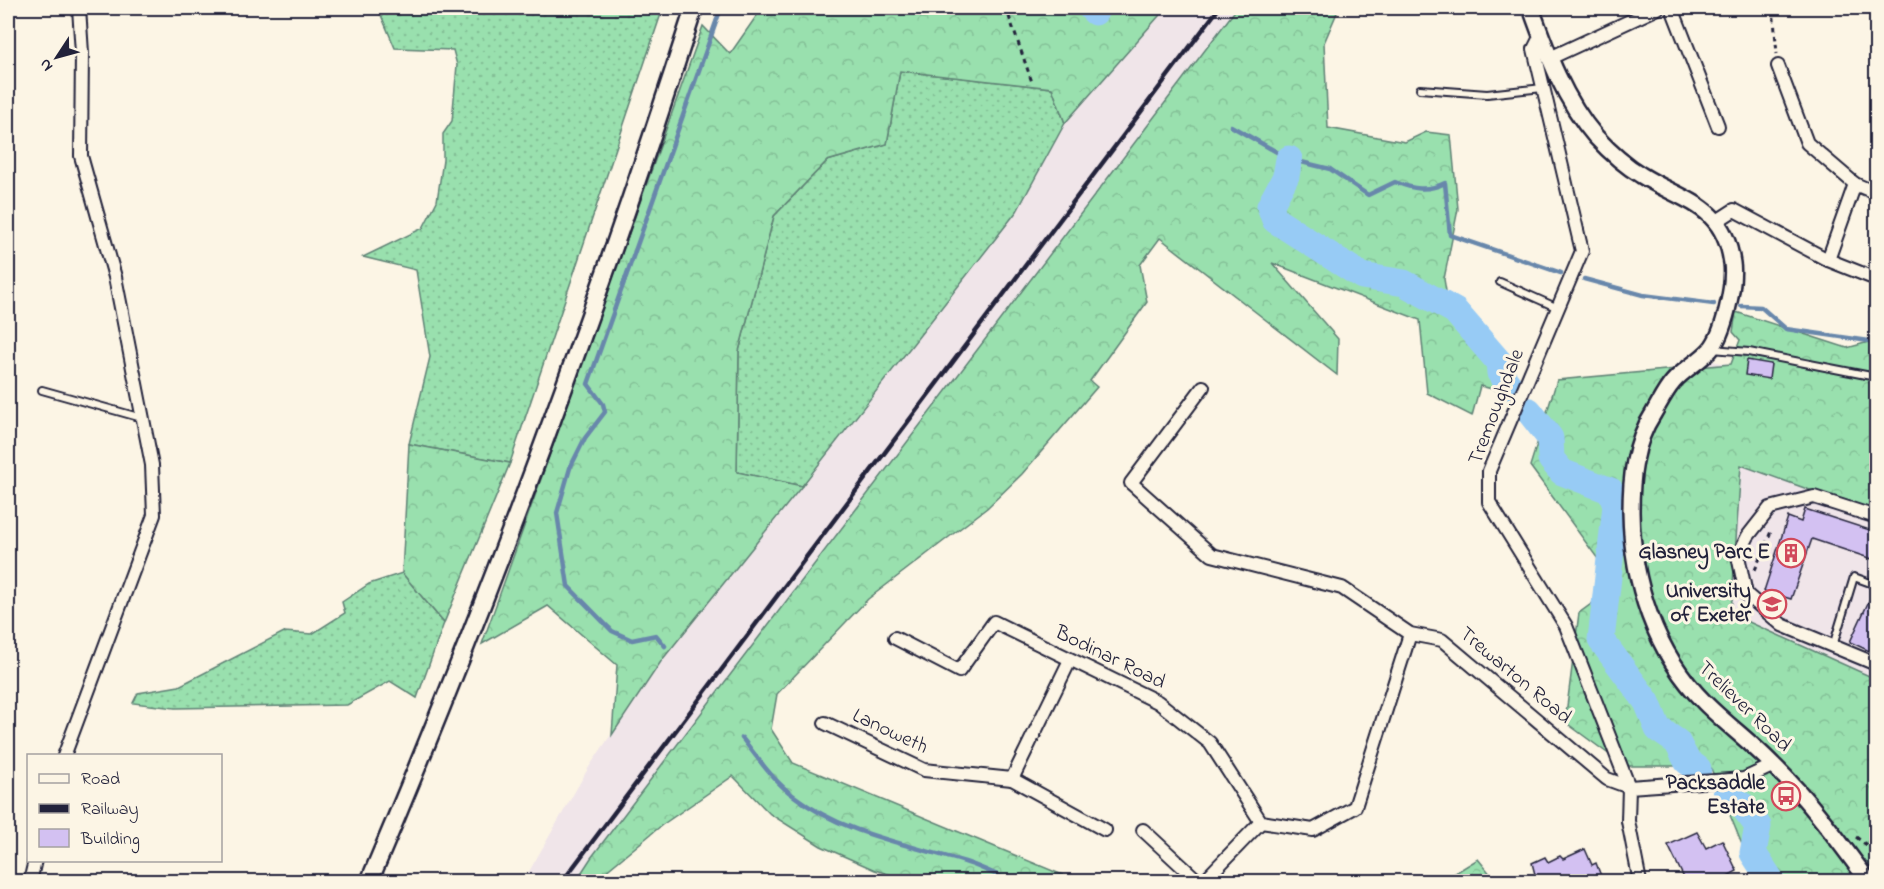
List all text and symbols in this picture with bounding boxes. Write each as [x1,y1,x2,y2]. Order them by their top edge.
north arrow [27,27,87,87]
text: N [33,53,59,76]
street label: Tremoughdale [1461,344,1535,470]
building icon: Glasney Parc E [1775,537,1807,569]
place label: Glasney Parc E [1639,538,1770,570]
place label: University of Exeter [1666,577,1751,631]
school or university icon: University of Exeter [1756,588,1788,620]
street label: Bodinar Road [1049,618,1171,698]
street label: Trewarton Road [1452,620,1578,732]
street label: Treliever Road [1690,654,1798,760]
street label: Lanoweth [847,701,933,763]
legend [27,754,222,862]
text: Road [81,767,120,793]
place label: Packsaddle Estate [1666,769,1766,823]
bus stop icon: Packsaddle Estate [1770,780,1802,812]
text: Railway [81,797,138,823]
text: Building [80,827,140,854]

